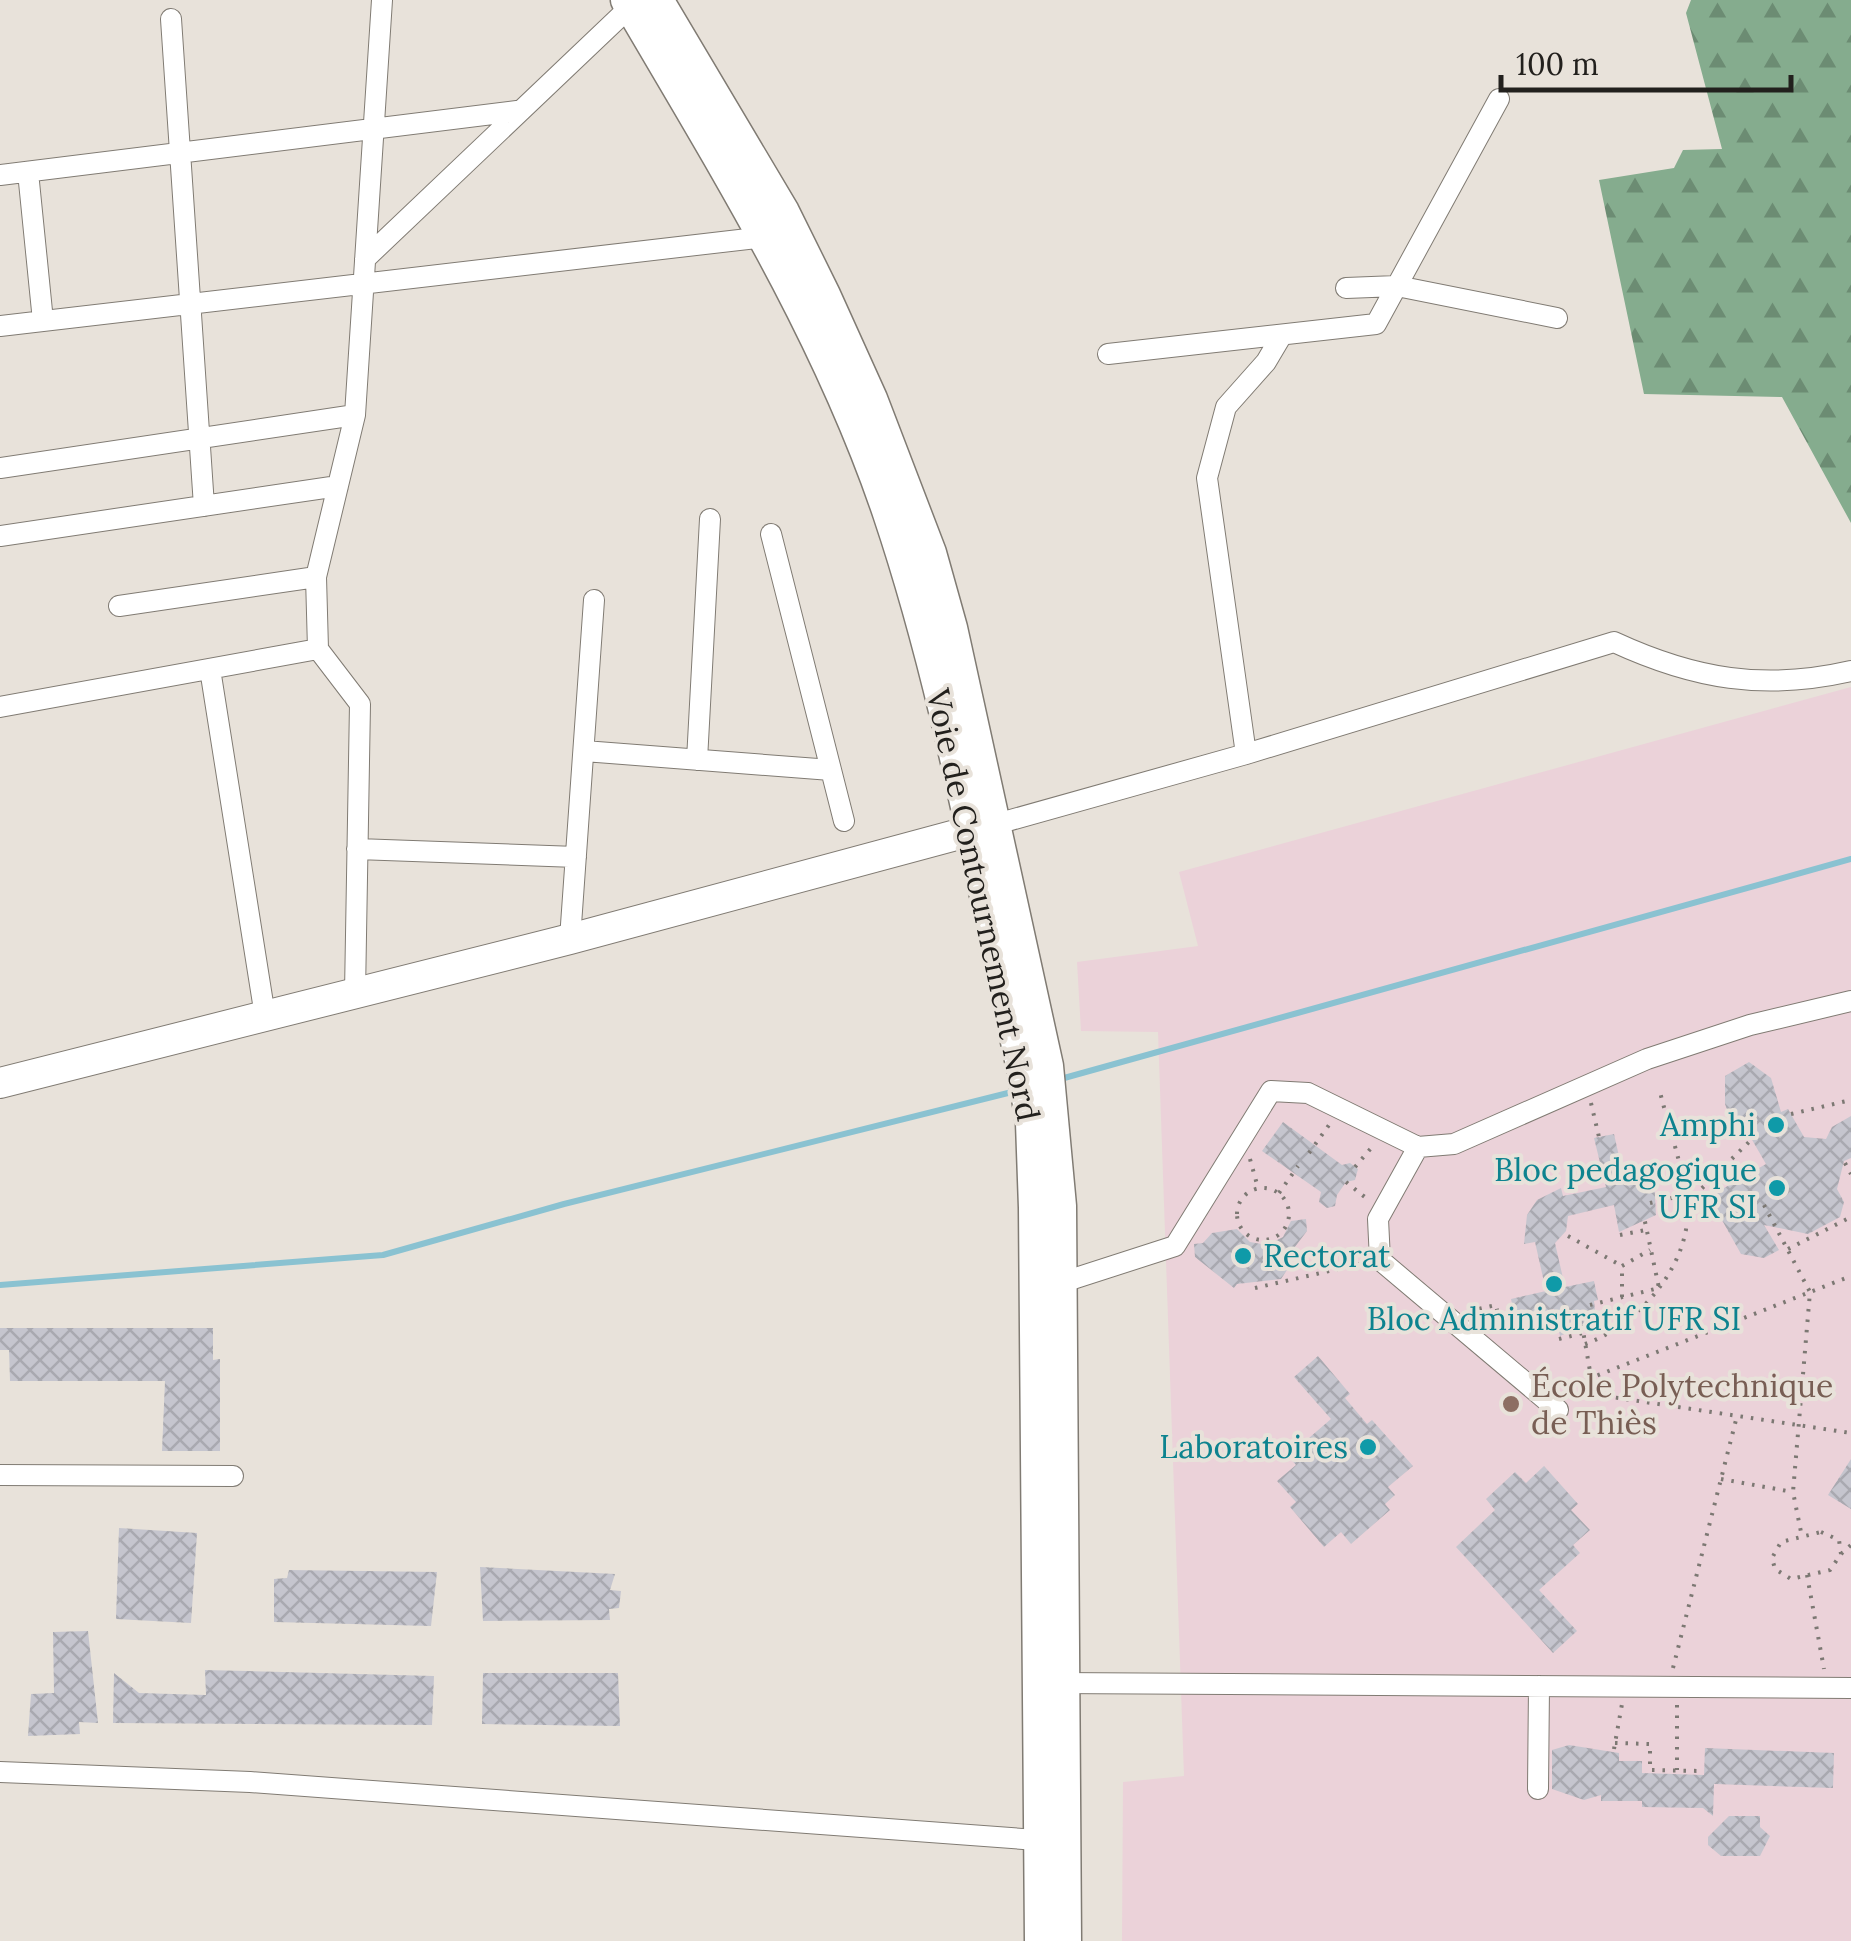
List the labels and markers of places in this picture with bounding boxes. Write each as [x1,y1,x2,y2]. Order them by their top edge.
place label: Amphi [1659,1104,1756,1145]
marker: Amphi [1765,1114,1787,1136]
place label: Bloc pedagogique UFR SI [1494,1149,1757,1227]
marker: Bloc pedagogique UFR SI [1766,1177,1788,1199]
place label: Rectorat [1263,1235,1391,1276]
marker: Rectorat [1232,1245,1254,1267]
marker: Bloc Administratif UFR SI [1543,1273,1565,1295]
place label: Bloc Administratif UFR SI [1367,1298,1741,1339]
place label: École Polytechnique de Thiès [1531,1365,1833,1443]
marker: École Polytechnique de Thiès [1500,1393,1522,1415]
place label: Laboratoires [1159,1426,1348,1467]
marker: Laboratoires [1357,1436,1379,1458]

